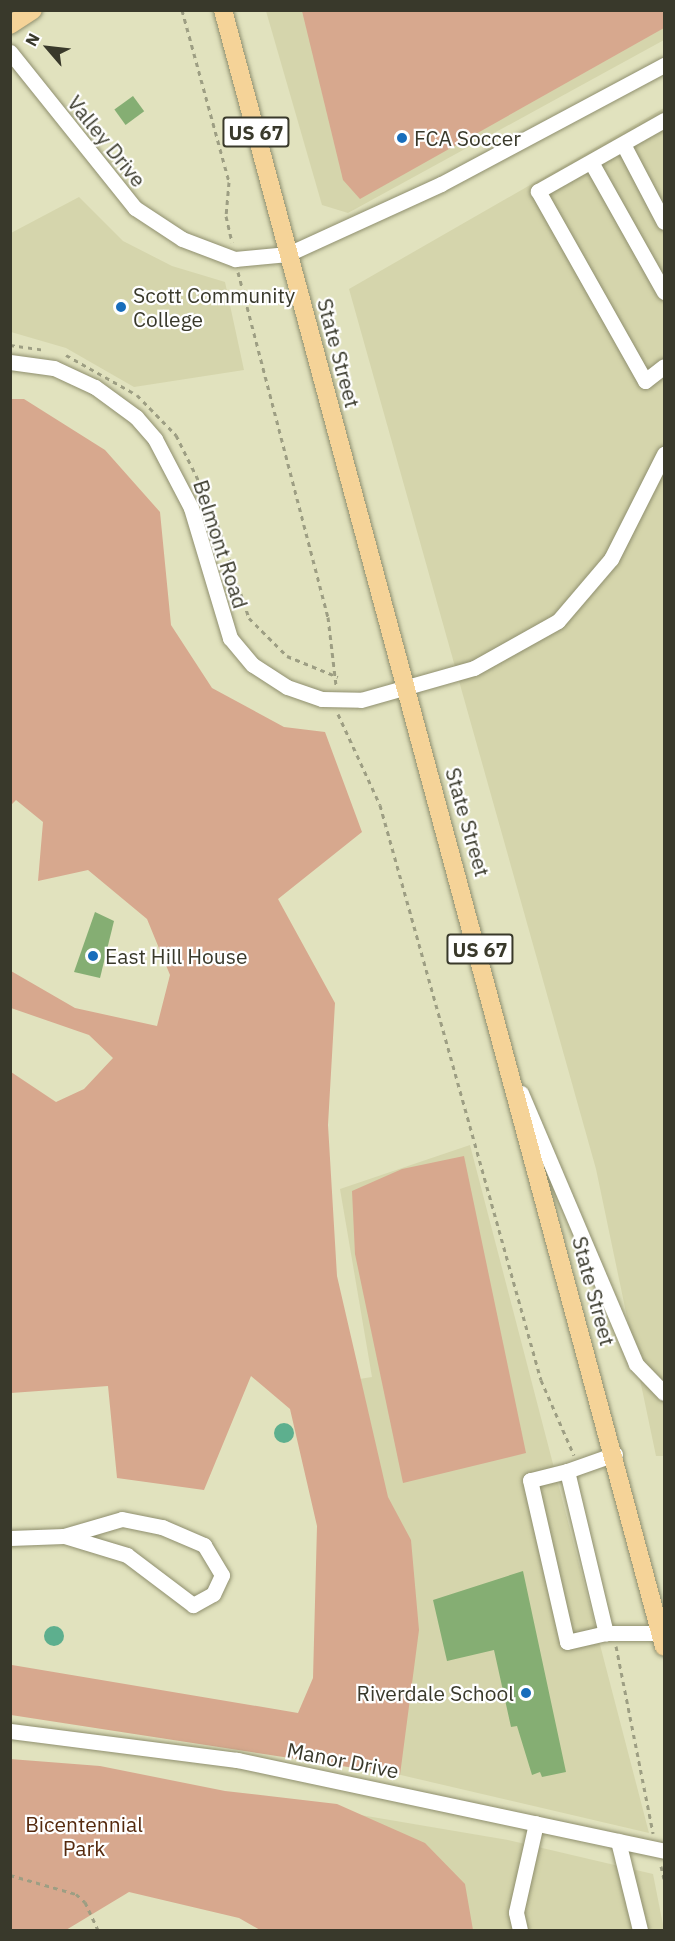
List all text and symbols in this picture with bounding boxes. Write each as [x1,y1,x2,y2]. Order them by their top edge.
north arrow [18,18,78,78]
text: N [21,30,44,49]
street label: Valley Drive [63,90,151,192]
road number: US 67 [222,115,290,149]
place label: FCA Soccer [414,125,521,151]
marker: FCA Soccer [395,131,409,145]
place label: Scott Community College [133,282,295,332]
street label: State Street [312,296,366,410]
marker: Scott Community College [114,300,128,314]
street label: Belmont Road [188,477,254,611]
street label: State Street [440,765,496,879]
road number: US 67 [446,932,514,966]
place label: East Hill House [105,943,248,969]
marker: East Hill House [86,949,100,963]
street label: State Street [567,1234,621,1348]
place label: Riverdale School [357,1680,514,1706]
marker: Riverdale School [519,1686,533,1700]
street label: Manor Drive [285,1737,401,1783]
park label: Bicentennial Park [25,1811,143,1861]

